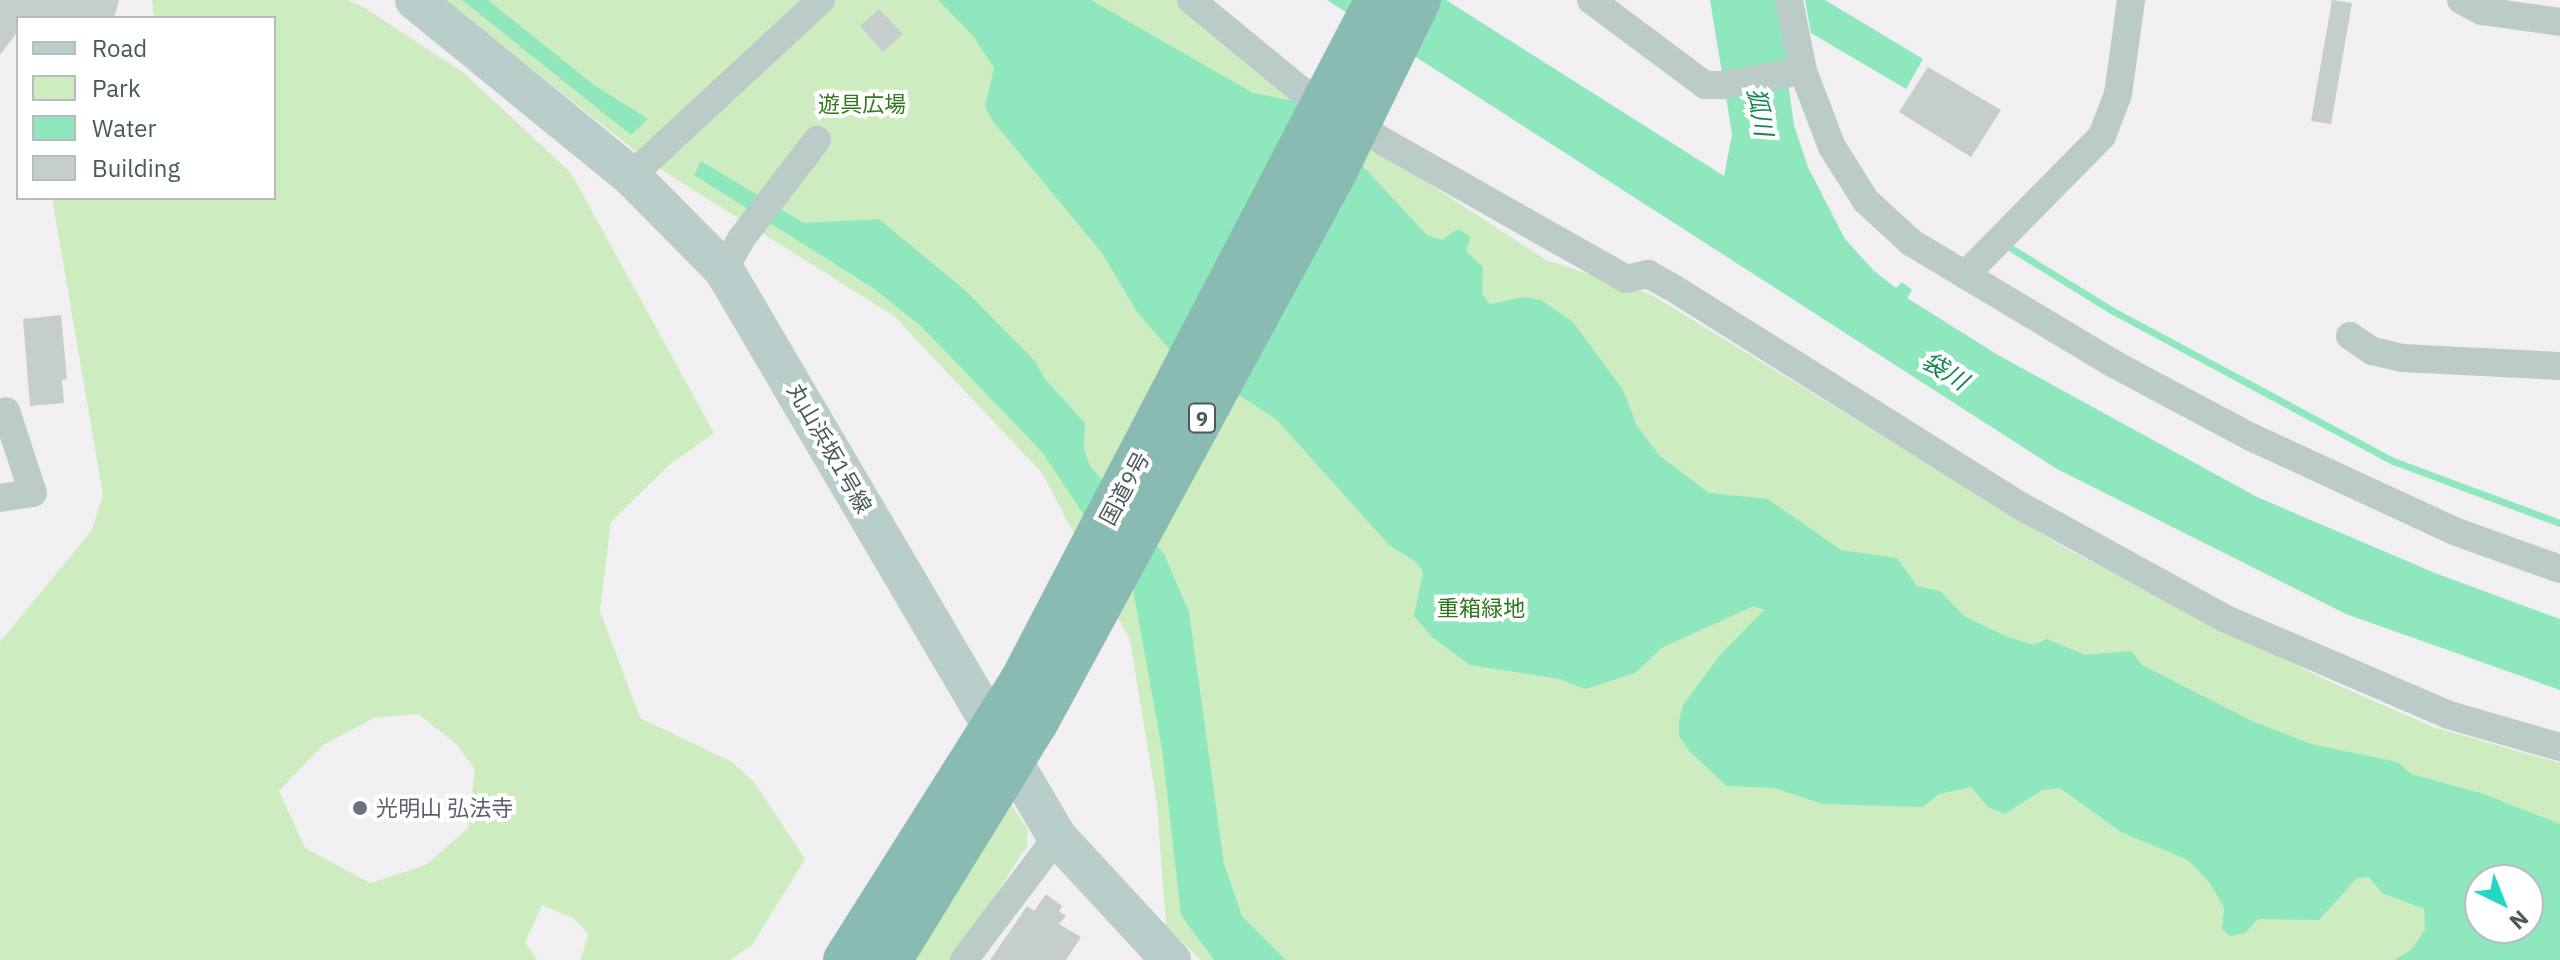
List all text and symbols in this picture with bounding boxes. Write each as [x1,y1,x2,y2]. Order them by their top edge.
legend [16,16,276,200]
text: Road [92,32,147,64]
text: Park [92,72,141,104]
water label: 狐川 [1742,86,1778,138]
park label: 遊具広場 [818,91,906,117]
text: Water [92,112,156,144]
text: Building [92,152,180,184]
water label: 袋川 [1917,346,1973,396]
street label: 丸山浜坂1号線 [782,379,878,517]
road number: 9 [1188,402,1216,434]
street label: 国道9号 [1094,447,1154,529]
park label: 重箱緑地 [1437,595,1525,621]
place label: 光明山 弘法寺 [376,795,513,821]
marker: 光明山 弘法寺 [351,799,369,817]
north arrow [2464,864,2544,944]
text: N [2504,904,2535,936]

